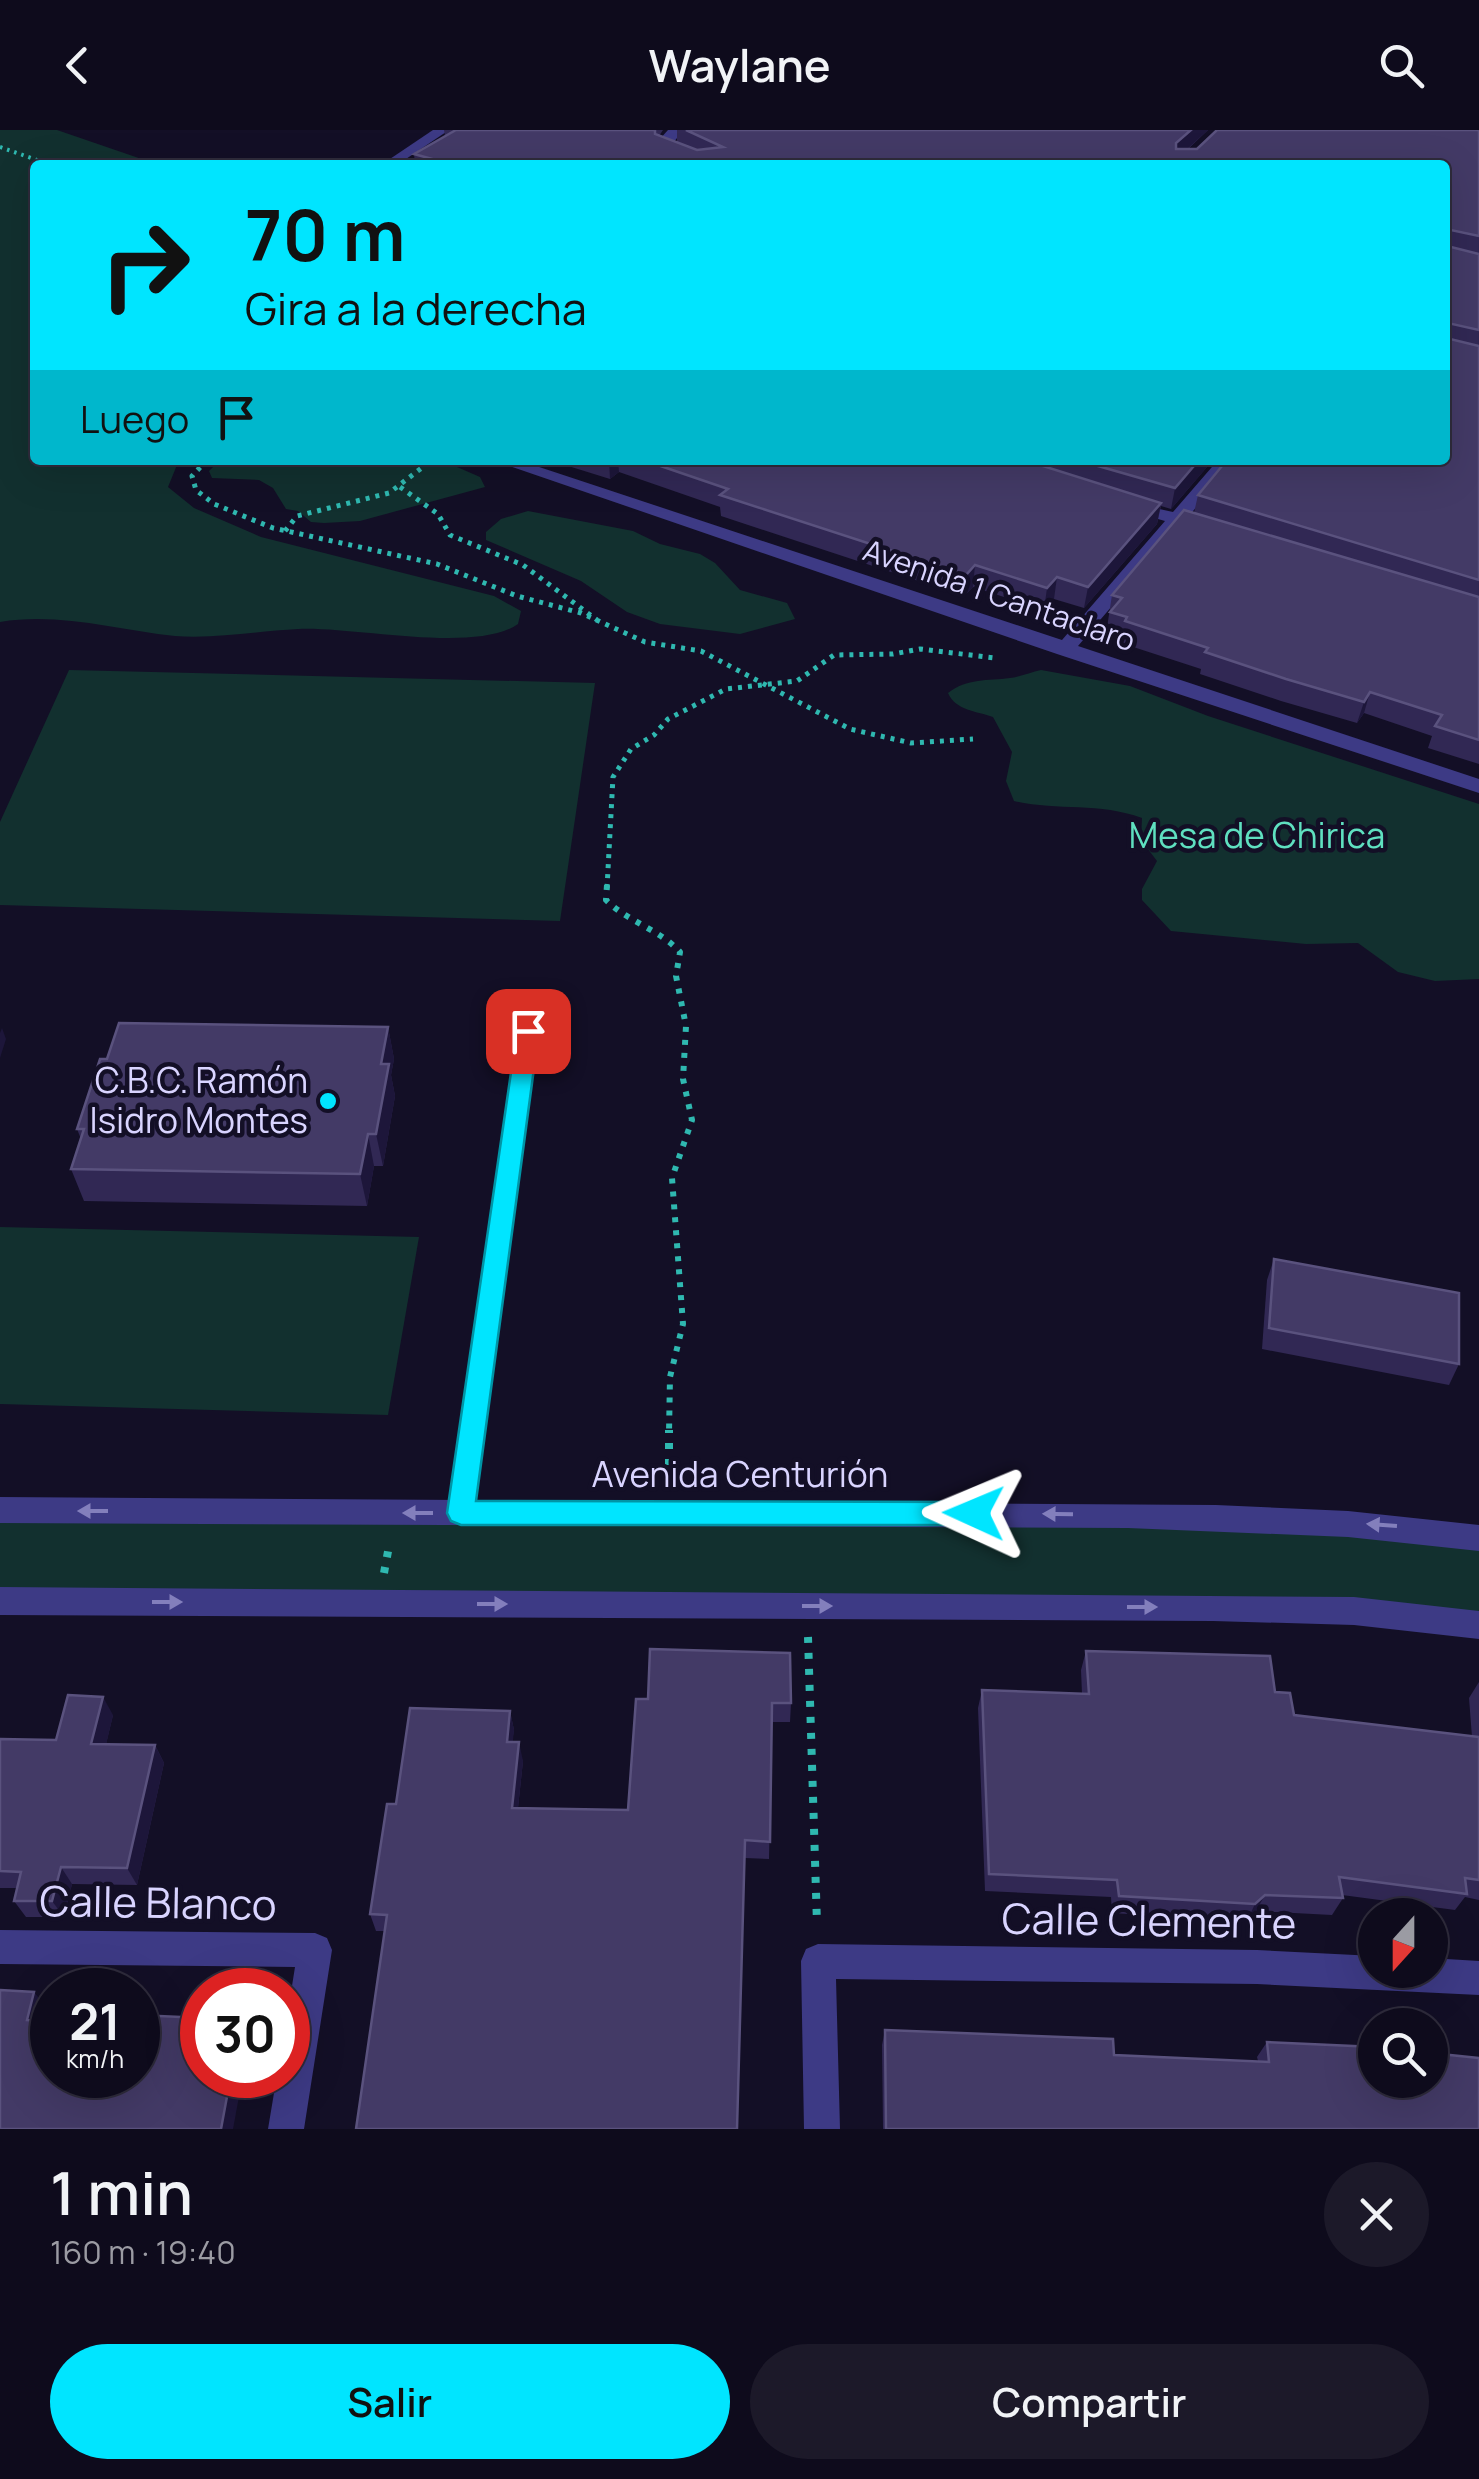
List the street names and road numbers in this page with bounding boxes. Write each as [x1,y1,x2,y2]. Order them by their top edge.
street label: Avenida 1 Cantaclaro [858,529,1141,660]
street label: Avenida Centurión [592,1450,888,1498]
street label: Calle Blanco [39,1871,277,1933]
street label: Calle Clemente [1001,1888,1297,1952]

